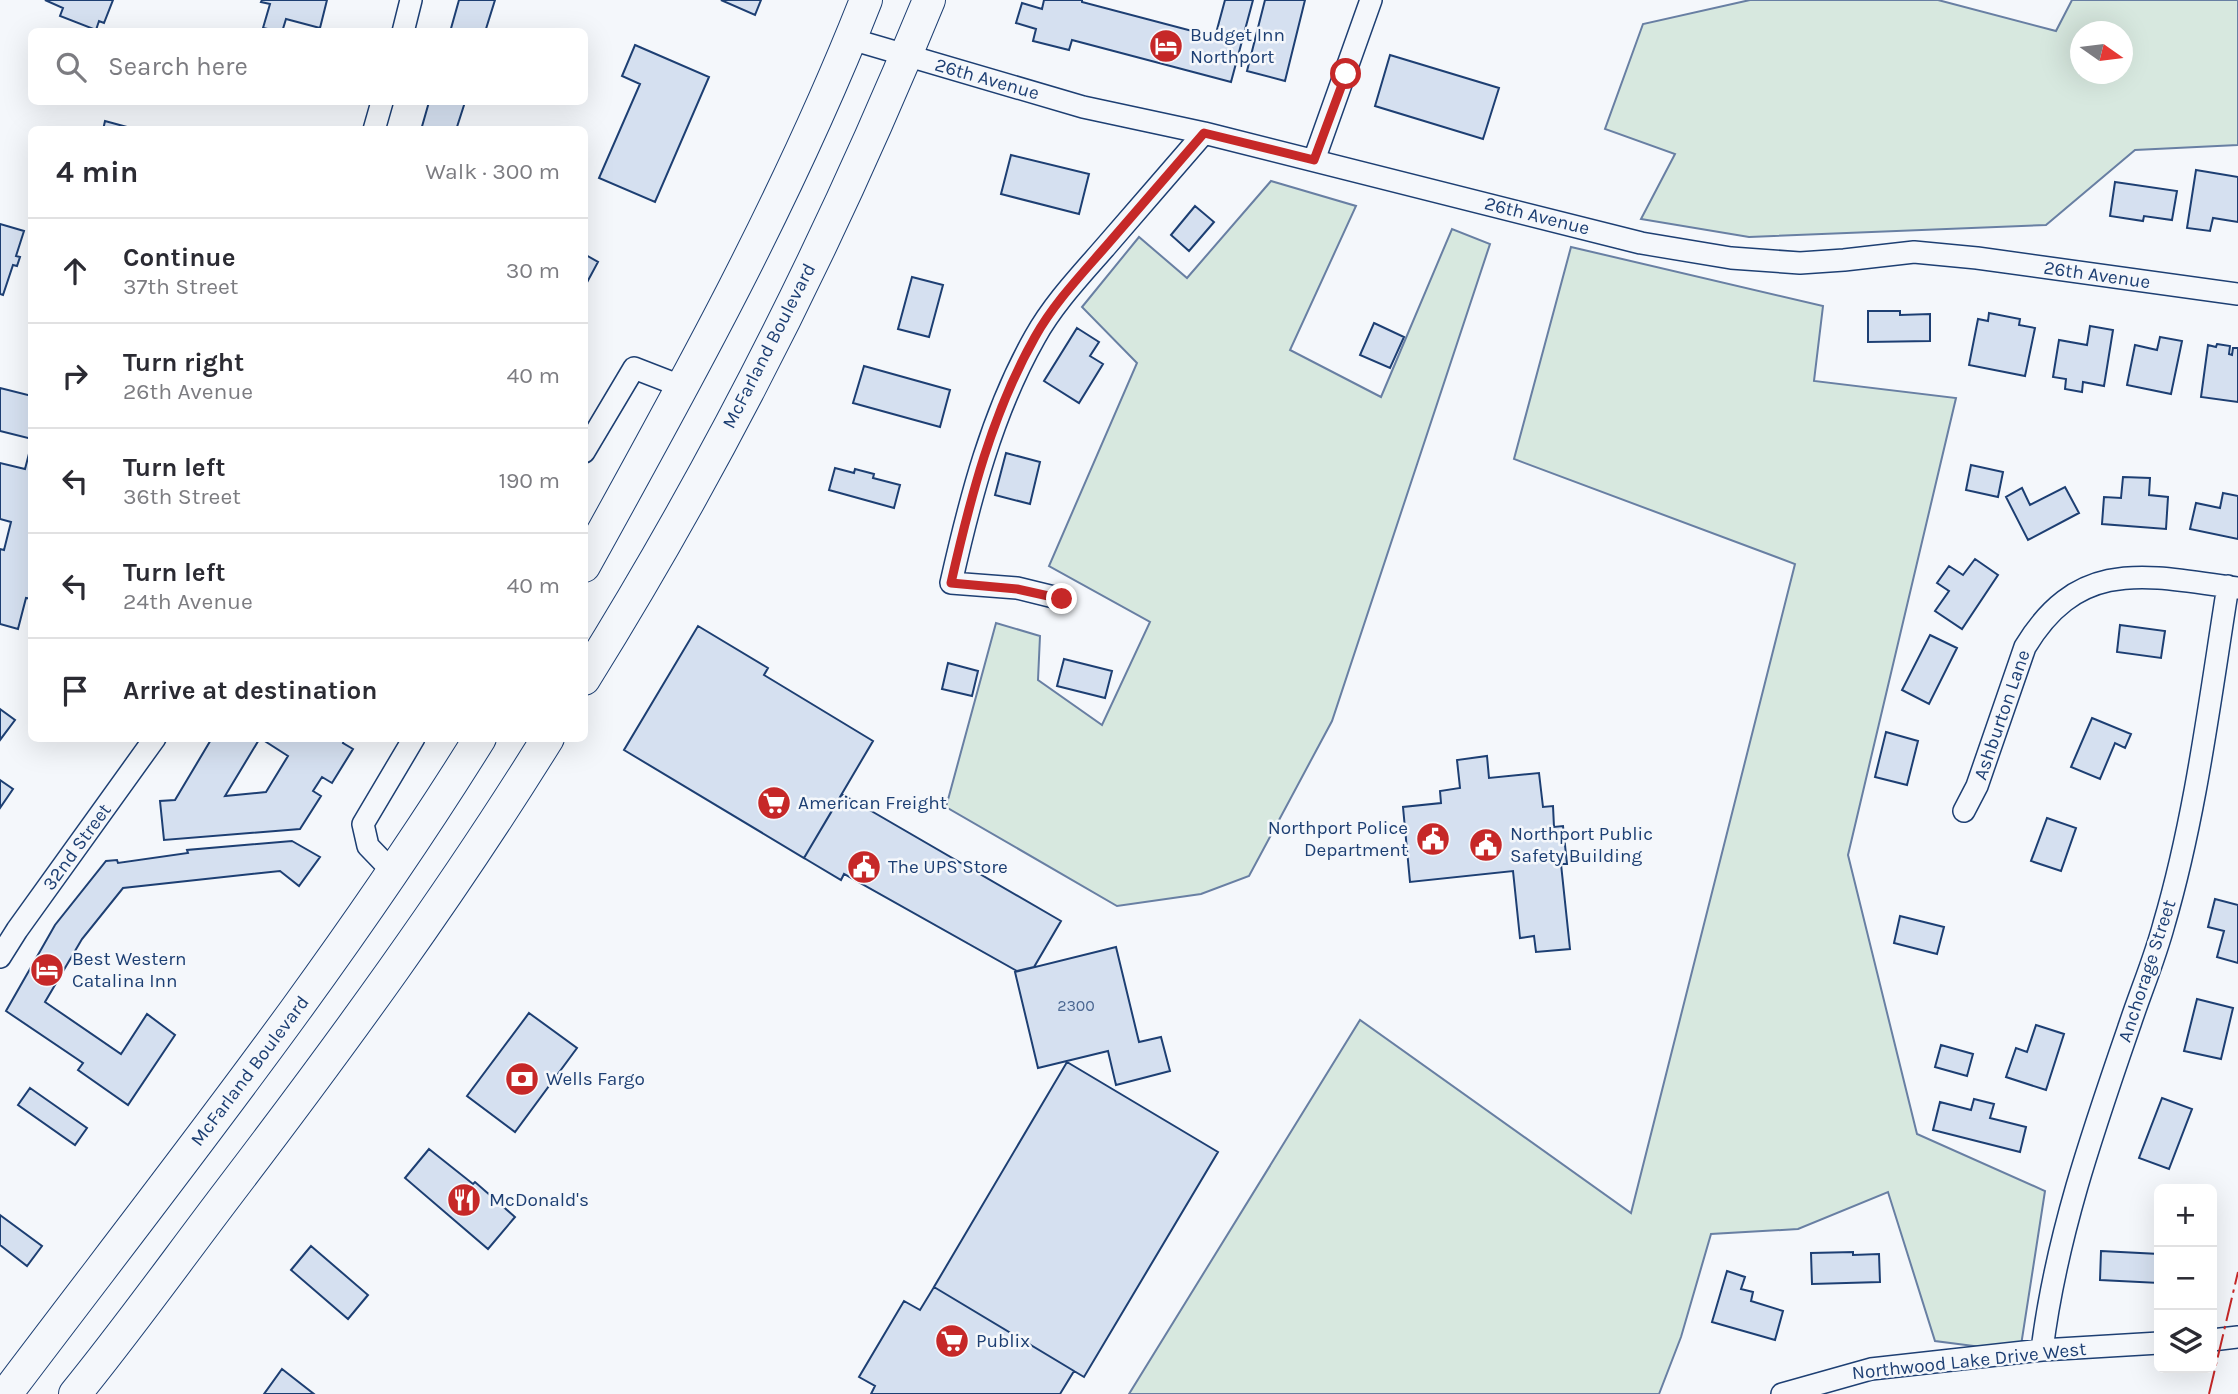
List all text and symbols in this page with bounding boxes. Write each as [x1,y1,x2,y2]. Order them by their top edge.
north arrow [2070,21,2133,84]
place label: Budget Inn Northport [1190,24,1285,68]
hotel icon: Budget Inn Northport [1147,27,1185,65]
search box [28,28,588,105]
icon: search [52,48,90,86]
text: Search here [108,51,248,82]
street label: 26th Avenue [932,54,1042,104]
route start [1330,58,1361,89]
text: 4 min [56,154,138,190]
text: Walk · 300 m [425,158,560,185]
street label: 26th Avenue [1482,192,1592,240]
text: Continue [123,242,235,273]
icon: ahead [56,252,94,290]
text: 30 m [506,257,560,284]
street label: 26th Avenue [2042,257,2152,293]
street label: McFarland Boulevard [718,260,820,432]
text: 37th Street [123,273,239,300]
text: Turn right [123,347,244,378]
icon: right [56,357,94,395]
text: 40 m [507,362,560,389]
text: 26th Avenue [123,378,253,405]
text: Turn left [123,452,225,483]
icon: left [56,462,94,500]
text: 190 m [498,467,560,494]
text: 36th Street [123,483,241,510]
text: Turn left [123,557,225,588]
icon: left [56,567,94,605]
text: 40 m [507,572,560,599]
route end [1046,583,1077,614]
text: 24th Avenue [123,588,253,615]
street label: Ashburton Lane [1969,647,2035,783]
icon: arrive [56,672,94,710]
text: Arrive at destination [123,675,377,706]
supermarket icon: American Freight [755,784,793,822]
place label: American Freight [798,792,947,814]
street label: 32nd Street [38,799,116,895]
place label: Northport Police Department [1268,817,1408,861]
public building icon: Northport Police Department [1414,820,1452,858]
place label: Northport Public Safety Building [1510,823,1653,867]
public building icon: Northport Public Safety Building [1467,826,1505,864]
public building icon: The UPS Store [845,848,883,886]
place label: The UPS Store [888,856,1008,878]
street label: Anchorage Street [2114,897,2180,1045]
place label: Best Western Catalina Inn [72,948,187,992]
hotel icon: Best Western Catalina Inn [28,951,66,989]
street label: McFarland Boulevard [186,991,314,1151]
house number: 2300 [1057,996,1095,1015]
bank icon: Wells Fargo [503,1060,541,1098]
place label: Wells Fargo [546,1068,645,1090]
restaurant icon: McDonald's [445,1181,483,1219]
map controls [2154,1184,2217,1373]
button: + [2154,1184,2217,1247]
place label: McDonald's [489,1189,589,1211]
button: − [2154,1247,2217,1310]
button: layers [2154,1310,2217,1373]
supermarket icon: Publix [933,1322,971,1360]
place label: Publix [976,1330,1030,1352]
street label: Northwood Lake Drive West [1851,1338,2087,1384]

